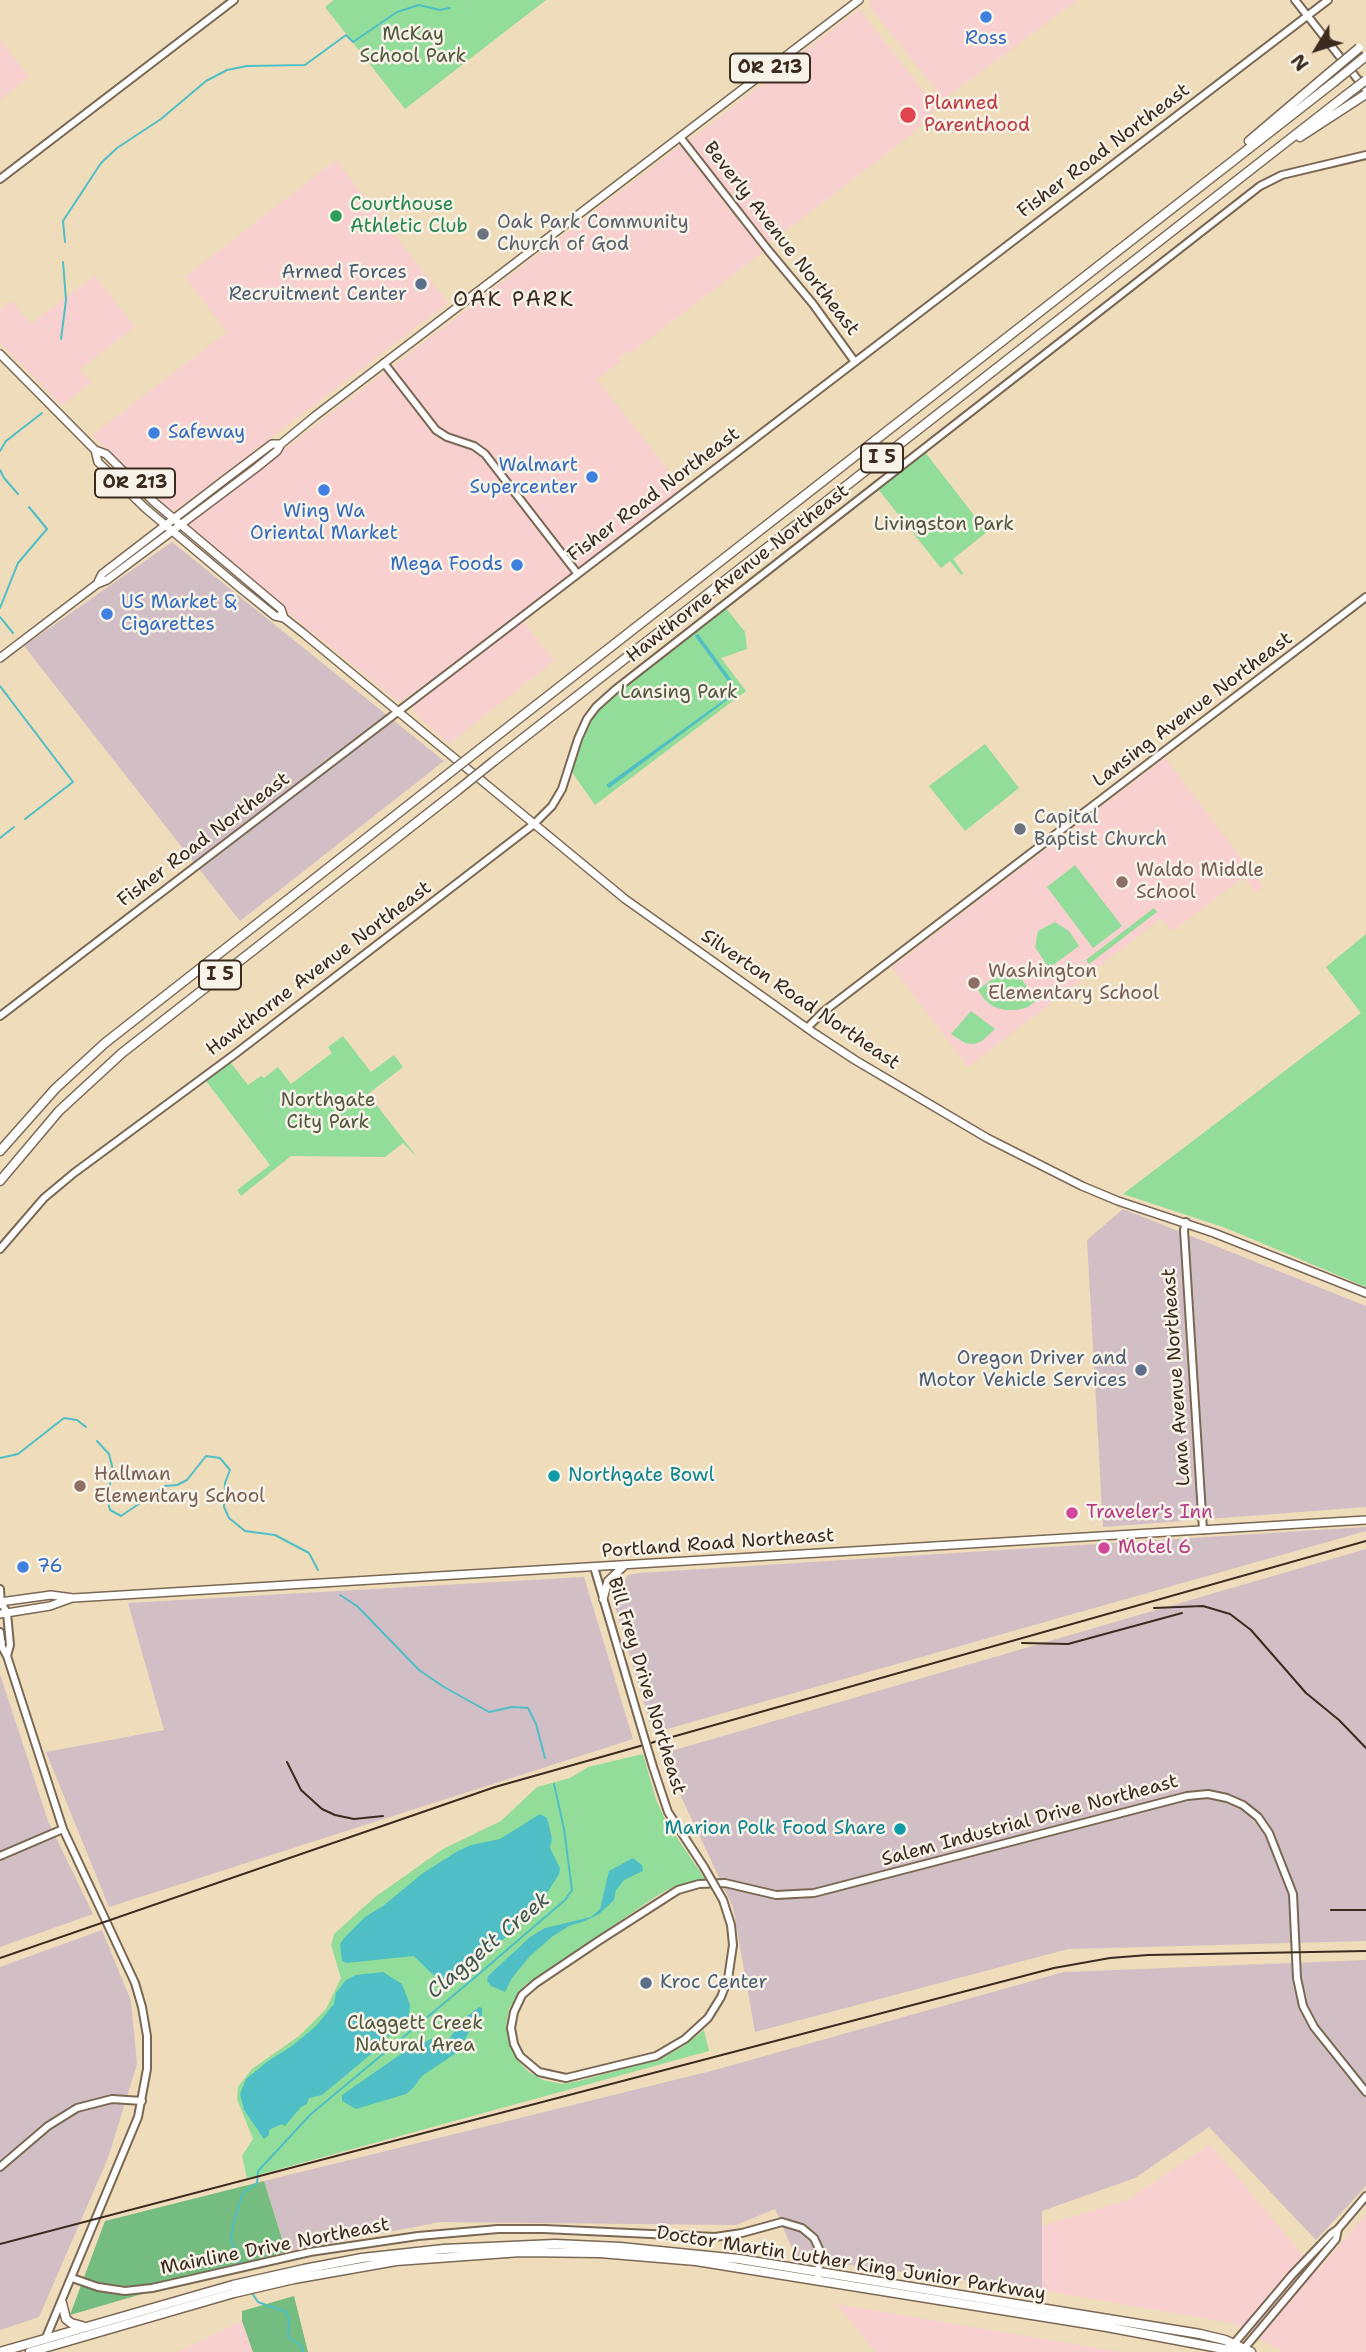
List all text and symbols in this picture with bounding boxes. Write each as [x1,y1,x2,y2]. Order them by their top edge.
marker: Ross [978,9,994,25]
north arrow [1282,14,1352,84]
park label: McKay School Park [359,24,467,68]
place label: Ross [965,28,1007,50]
text: N [1286,49,1315,76]
road number: OR 213 [730,54,810,82]
street label: Fisher Road Northeast [1013,79,1195,223]
place label: Planned Parenthood [924,93,1030,137]
marker: Planned Parenthood [898,105,918,125]
street label: Beverly Avenue Northeast [698,138,864,340]
place label: Courthouse Athletic Club [350,194,468,238]
marker: Courthouse Athletic Club [328,208,344,224]
place label: Oak Park Community Church of God [497,212,689,256]
marker: Oak Park Community Church of God [475,226,491,242]
place label: Armed Forces Recruitment Center [229,262,407,306]
marker: Armed Forces Recruitment Center [413,276,429,292]
district label: OAK PARK [454,288,574,314]
place label: Safeway [168,422,245,444]
street label: Fisher Road Northeast [563,423,745,567]
marker: Safeway [146,425,162,441]
road number: I 5 [861,444,903,472]
place label: Walmart Supercenter [470,455,578,499]
road number: OR 213 [95,468,175,498]
marker: Walmart Supercenter [584,469,600,485]
street label: Hawthorne Avenue Northeast [622,480,854,668]
marker: Wing Wa Oriental Market [316,482,332,498]
place label: Wing Wa Oriental Market [250,501,398,545]
park label: Livingston Park [874,514,1014,536]
place label: Mega Foods [390,554,503,576]
marker: Mega Foods [509,557,525,573]
place label: US Market & Cigarettes [121,592,236,636]
marker: US Market & Cigarettes [99,606,115,622]
street label: Lansing Avenue Northeast [1089,627,1297,793]
park label: Lansing Park [620,682,738,704]
street label: Fisher Road Northeast [113,768,295,912]
place label: Capital Baptist Church [1034,807,1167,851]
marker: Capital Baptist Church [1012,821,1028,837]
place label: Waldo Middle School [1136,860,1264,904]
marker: Waldo Middle School [1114,874,1130,890]
street label: Hawthorne Avenue Northeast [202,877,436,1061]
street label: Silverton Road Northeast [696,925,904,1075]
road number: I 5 [199,960,241,990]
place label: Washington Elementary School [988,961,1159,1005]
marker: Washington Elementary School [966,975,982,991]
park label: Northgate City Park [280,1090,376,1134]
street label: Lana Avenue Northeast [1158,1267,1196,1487]
place label: Oregon Driver and Motor Vehicle Services [919,1348,1127,1392]
marker: Oregon Driver and Motor Vehicle Services [1133,1362,1149,1378]
place label: Hallman Elementary School [94,1464,265,1508]
place label: Northgate Bowl [568,1465,714,1487]
marker: Northgate Bowl [546,1468,562,1484]
marker: Hallman Elementary School [72,1478,88,1494]
place label: Traveler's Inn [1086,1502,1213,1524]
marker: Traveler's Inn [1064,1505,1080,1521]
street label: Portland Road Northeast [601,1524,835,1564]
place label: Motel 6 [1118,1537,1191,1559]
marker: Motel 6 [1096,1540,1112,1556]
place label: 76 [37,1556,63,1578]
marker: 76 [15,1559,31,1575]
street label: Bill Frey Drive Northeast [602,1574,690,1798]
street label: Salem Industrial Drive Northeast [879,1770,1181,1872]
place label: Marion Polk Food Share [664,1818,886,1840]
marker: Marion Polk Food Share [892,1821,908,1837]
water label: Claggett Creek [422,1887,556,2005]
place label: Kroc Center [660,1972,767,1994]
marker: Kroc Center [638,1975,654,1991]
park label: Claggett Creek Natural Area [347,2013,483,2057]
street label: Mainline Drive Northeast [159,2214,391,2280]
street label: Doctor Martin Luther King Junior Parkway [655,2222,1047,2306]

